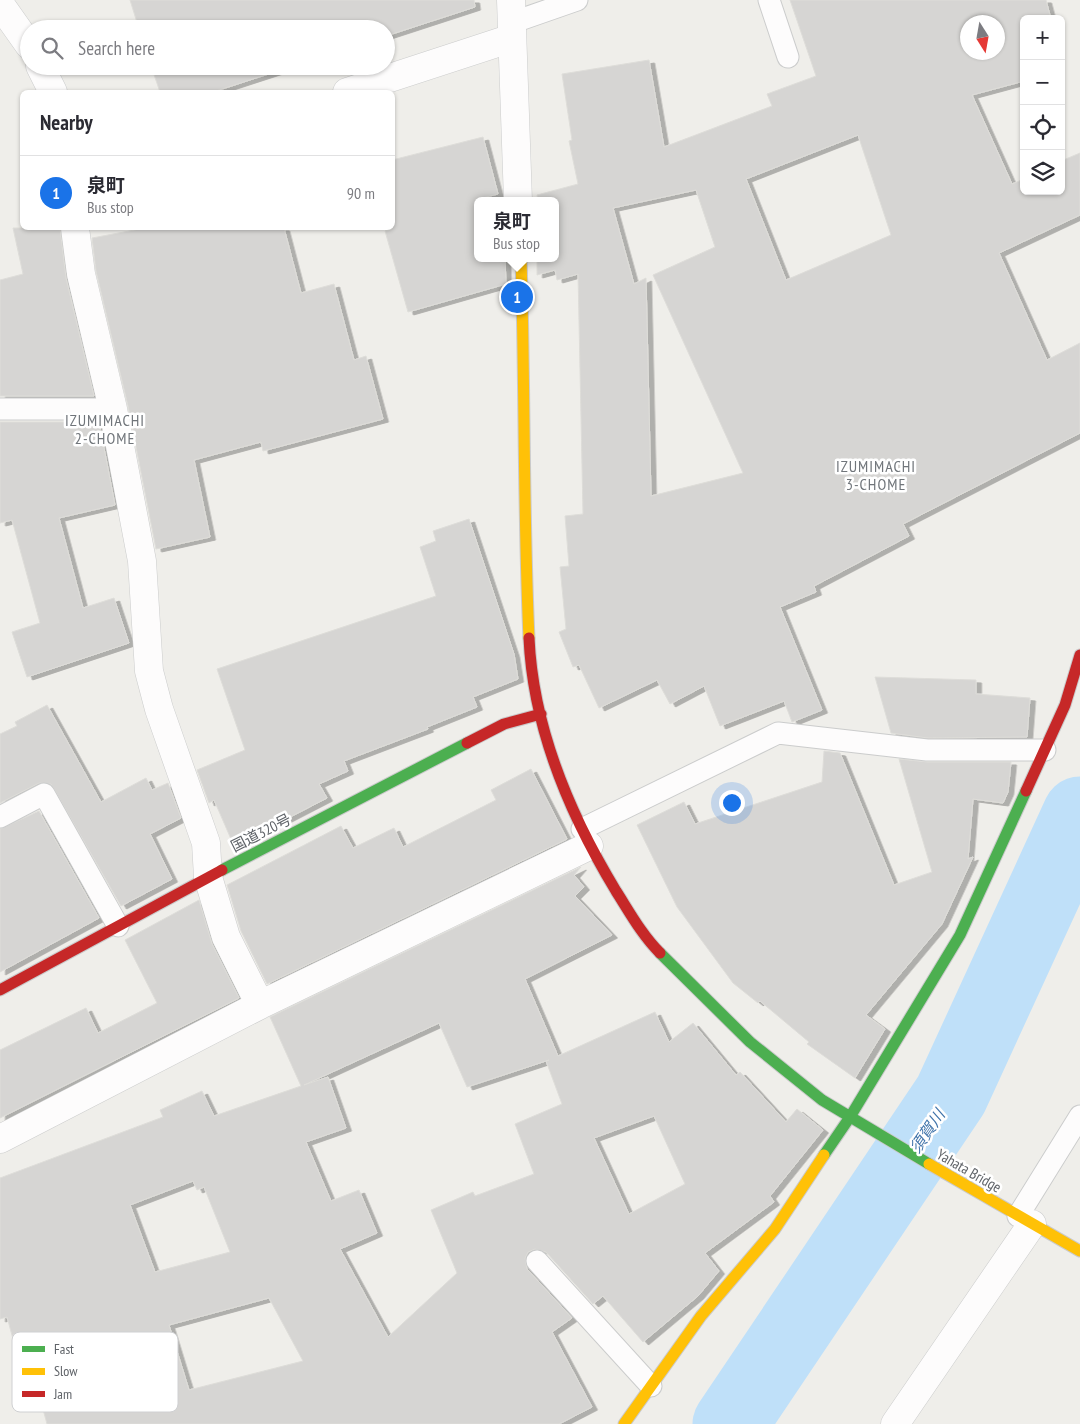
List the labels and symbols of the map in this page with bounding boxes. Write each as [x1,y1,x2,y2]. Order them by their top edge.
north arrow [960,15,1005,60]
pin: 1 [501,278,533,316]
district label: IZUMIMACHI 2-CHOME [65,410,145,448]
district label: IZUMIMACHI 3-CHOME [836,456,916,494]
your location [719,790,745,816]
street label: 国道320号 [227,809,294,856]
water label: 須賀川 [905,1104,950,1156]
street label: Yahata Bridge [934,1144,1005,1197]
legend [12,1332,178,1412]
text: Fast [54,1340,74,1358]
text: Slow [54,1362,78,1380]
text: Jam [53,1385,72,1403]

